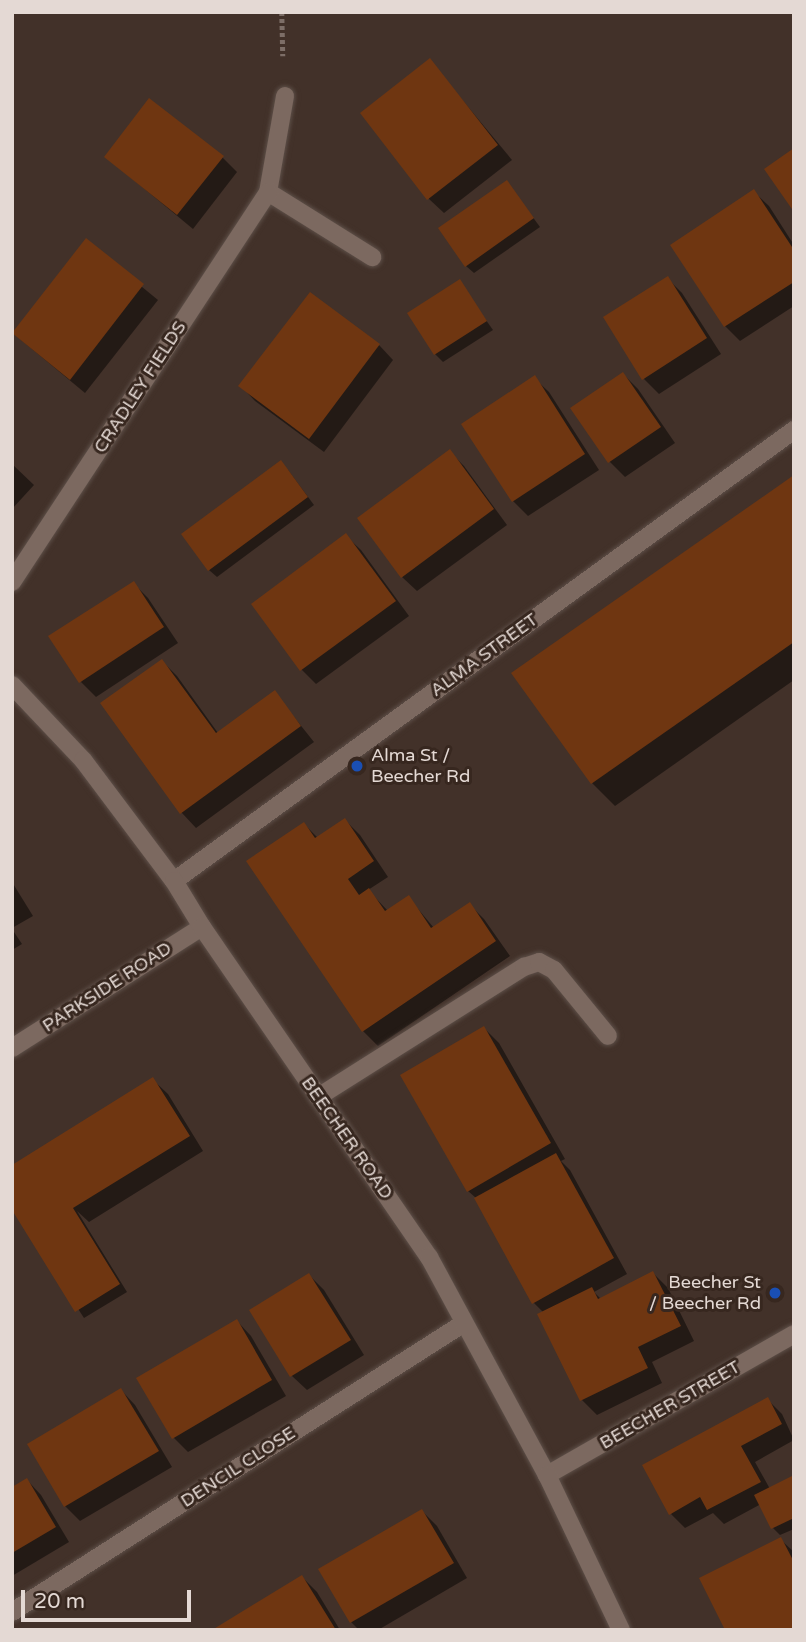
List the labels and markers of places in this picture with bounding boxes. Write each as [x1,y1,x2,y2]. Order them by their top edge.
place label: Alma St / Beecher Rd [371,745,470,788]
marker: Alma St / Beecher Rd [349,758,365,774]
place label: Beecher St / Beecher Rd [649,1272,761,1314]
marker: Beecher St / Beecher Rd [767,1285,783,1301]

